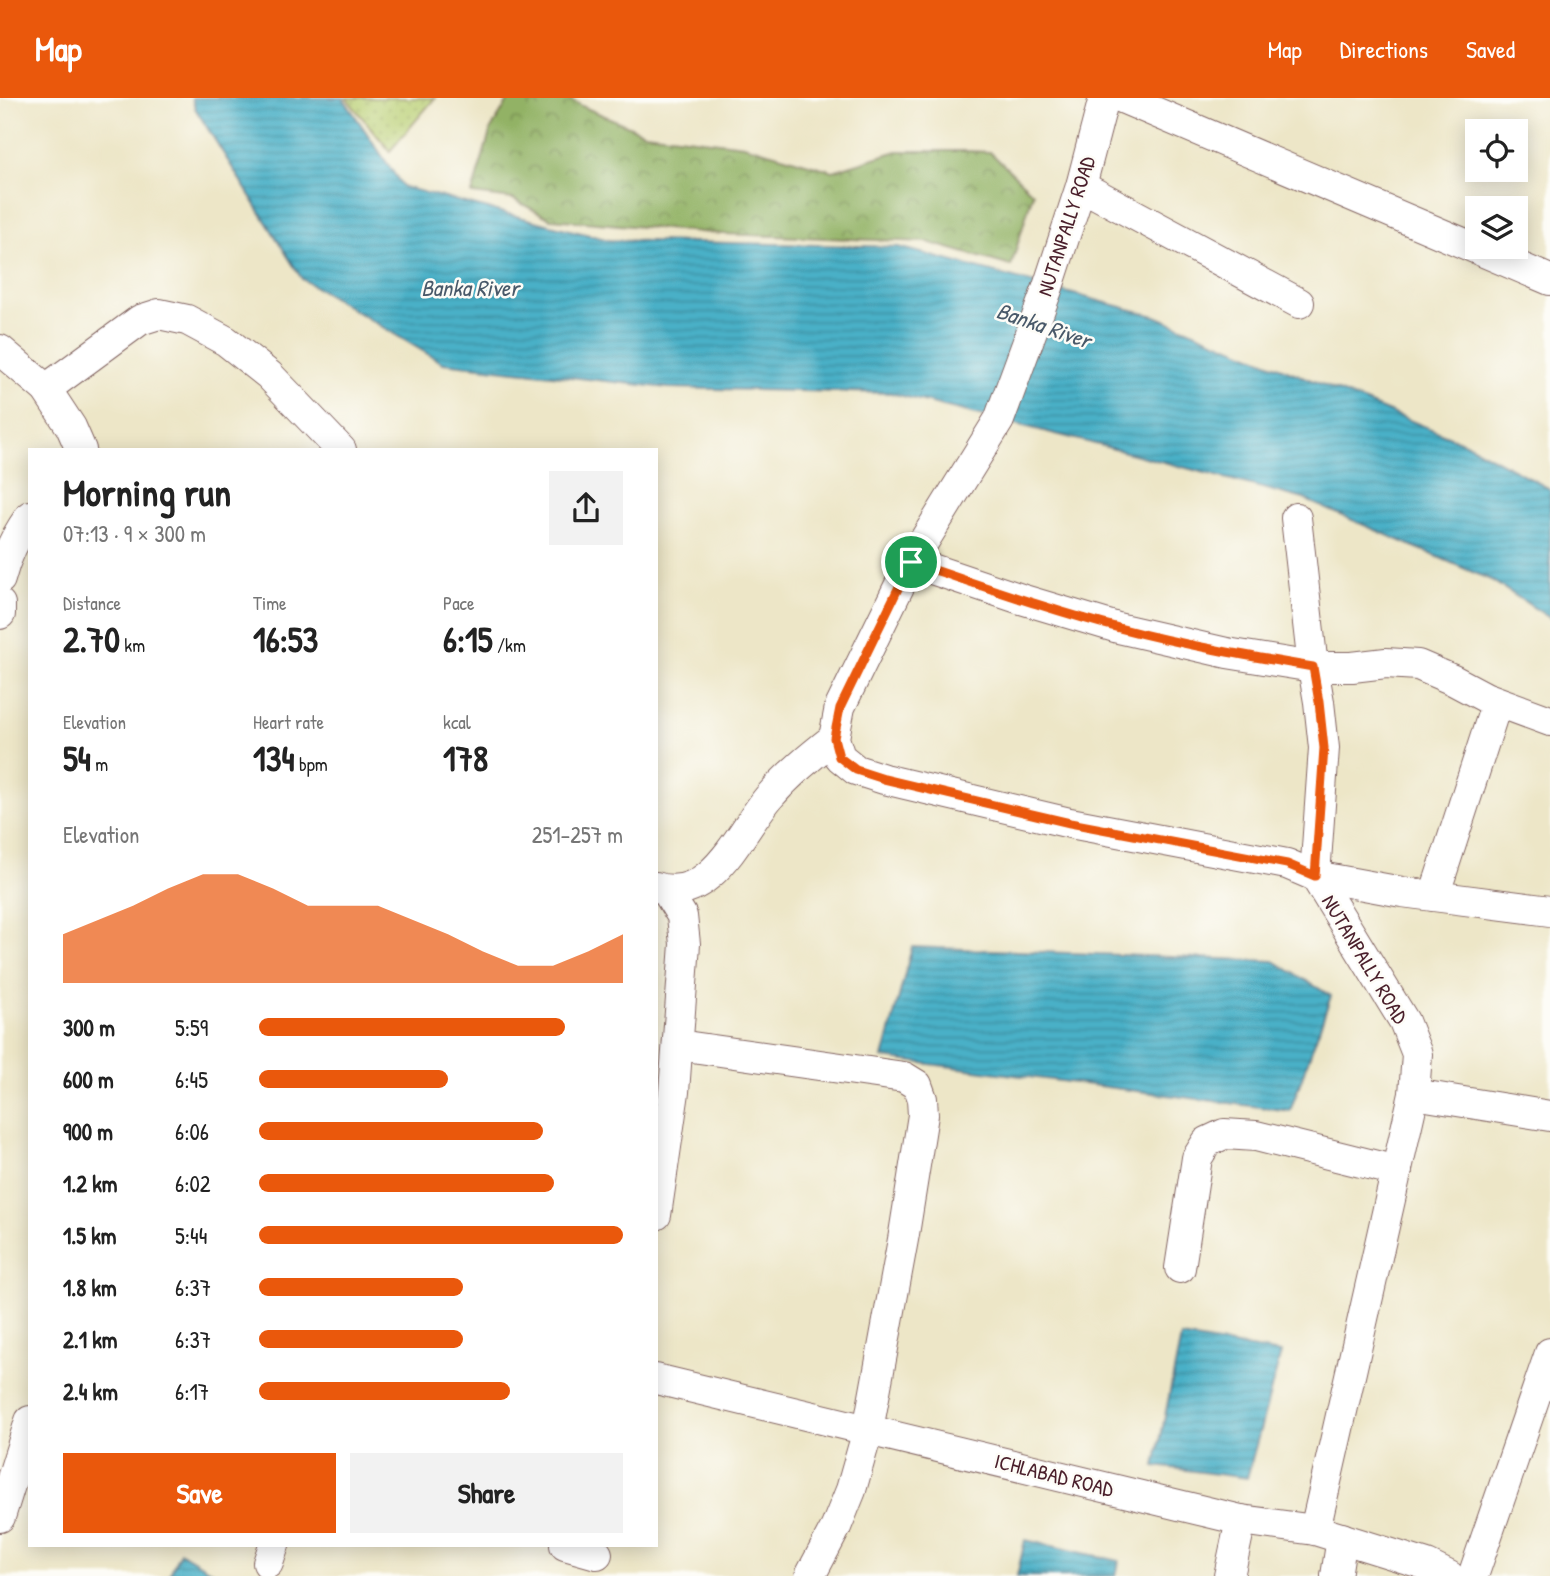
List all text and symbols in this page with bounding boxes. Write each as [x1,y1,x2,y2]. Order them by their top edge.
text: Map [35,27,82,71]
text: Map [1268,33,1302,65]
text: Directions [1340,33,1428,65]
text: Saved [1466,33,1515,65]
map controls [1465,119,1528,259]
button: locate [1465,119,1528,182]
street label: NUTANPALLY ROAD [1030,152,1102,300]
button: layers [1465,196,1528,259]
water label: Banka River [421,272,522,303]
water label: Banka River [993,294,1098,357]
text: Morning run [63,466,231,518]
button: share [549,471,623,545]
text: 07:13 · 9 × 300 m [63,518,206,549]
pin [881,532,941,592]
icon: arrive [892,543,930,581]
text: Distance [63,590,121,616]
text: Time [253,590,287,616]
text: Pace [443,590,475,616]
text: 2.70 [63,616,120,663]
text: 16:53 [253,616,318,663]
text: 6:15 [443,616,493,663]
text: km [120,632,145,658]
text: /km [493,632,526,658]
text: Elevation [63,709,126,735]
text: Heart rate [253,709,324,735]
text: kcal [443,709,471,735]
text: 54 [63,735,91,782]
text: 134 [253,735,295,782]
text: 178 [443,735,488,782]
text: m [91,751,108,777]
text: bpm [295,751,328,777]
text: Elevation [63,819,139,850]
text: 251–257 m [532,819,623,850]
street label: NUTANPALLY ROAD [1315,889,1415,1029]
text: 300 m [63,1012,115,1043]
text: 5:59 [175,1012,208,1043]
text: 600 m [63,1064,114,1095]
text: 6:45 [175,1064,208,1095]
text: 900 m [63,1116,113,1147]
text: 6:06 [175,1116,209,1147]
text: 1.2 km [63,1168,118,1199]
text: 6:02 [175,1168,211,1199]
text: 1.5 km [63,1220,116,1251]
text: 5:44 [175,1220,207,1251]
text: 1.8 km [63,1272,117,1303]
text: 6:37 [175,1272,211,1303]
text: 2.1 km [63,1324,118,1355]
text: 6:37 [175,1324,211,1355]
text: 2.4 km [63,1376,118,1407]
text: 6:17 [175,1376,209,1407]
street label: ICHLABAD ROAD [992,1446,1116,1504]
button: Save [63,1453,336,1533]
button: Share [350,1453,623,1533]

